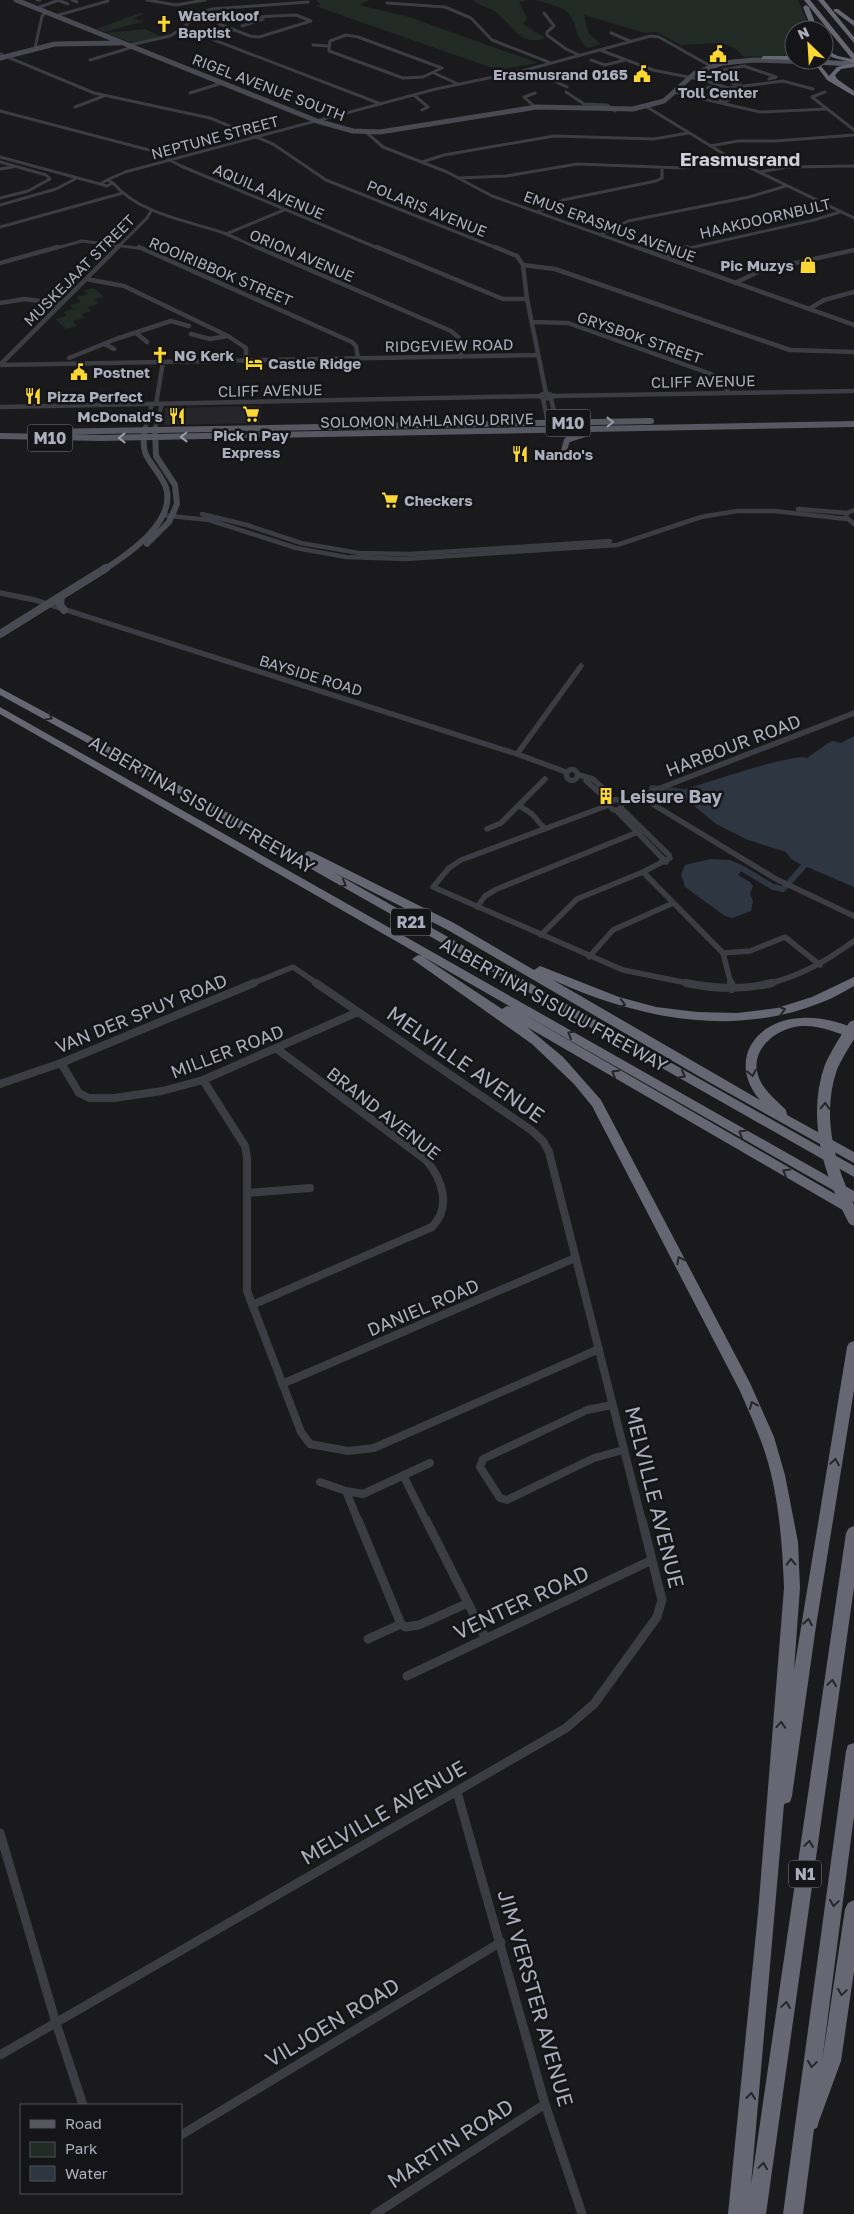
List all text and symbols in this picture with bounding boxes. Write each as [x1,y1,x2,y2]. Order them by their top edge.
place label: Waterkloof Baptist [178,6,259,41]
church icon: Waterkloof Baptist [154,14,174,34]
north arrow [784,20,834,70]
text: N [795,23,812,43]
public building icon: E-Toll Toll Center [708,44,728,64]
street label: RIGEL AVENUE SOUTH [190,49,348,125]
public building icon: Erasmusrand 0165 [632,64,652,84]
place label: Erasmusrand 0165 [493,65,628,83]
place label: E-Toll Toll Center [678,66,758,101]
street label: NEPTUNE STREET [149,111,281,163]
district label: Erasmusrand [680,147,800,170]
street label: AQUILA AVENUE [211,160,327,222]
street label: POLARIS AVENUE [364,176,490,240]
street label: EMUS ERASMUS AVENUE [521,186,699,266]
street label: HAAKDOORNBULT [698,194,832,242]
street label: MUSKEJAAT STREET [20,211,138,329]
street label: ORION AVENUE [247,225,357,285]
street label: ROOIRIBBOK STREET [147,233,295,309]
shop icon: Pic Muzys [798,255,818,275]
place label: Pic Muzys [720,256,794,274]
street label: GRYSBOK STREET [575,307,705,367]
street label: RIDGEVIEW ROAD [384,335,514,355]
church icon: NG Kerk [150,345,170,365]
place label: NG Kerk [174,346,234,364]
hotel icon: Castle Ridge [244,353,264,373]
place label: Castle Ridge [268,354,361,372]
public building icon: Postnet [69,362,89,382]
place label: Postnet [93,363,150,381]
street label: CLIFF AVENUE [651,371,755,391]
street label: CLIFF AVENUE [218,380,322,400]
restaurant icon: Pizza Perfect [23,386,43,406]
place label: Pizza Perfect [47,387,143,405]
supermarket icon: Pick n Pay Express [241,404,261,424]
restaurant icon: McDonald's [167,406,187,426]
place label: McDonald's [77,407,163,425]
street label: SOLOMON MAHLANGU DRIVE [320,409,534,431]
road number: M10 [546,409,590,436]
one-way arrow [606,417,614,427]
road number: M10 [28,424,72,452]
place label: Pick n Pay Express [213,426,289,461]
one-way arrow [180,431,188,442]
one-way arrow [118,433,126,443]
restaurant icon: Nando's [510,444,530,464]
place label: Nando's [534,445,593,463]
supermarket icon: Checkers [380,490,400,510]
place label: Checkers [404,491,473,509]
street label: BAYSIDE ROAD [257,651,365,699]
street label: HARBOUR ROAD [662,709,804,781]
one-way arrow [44,711,53,721]
street label: ALBERTINA SISULU FREEWAY [85,730,319,878]
place label: Leisure Bay [620,785,722,807]
building icon: Leisure Bay [596,786,616,806]
one-way arrow [337,877,346,887]
road number: R21 [391,909,431,936]
street label: ALBERTINA SISULU FREEWAY [436,932,672,1076]
street label: VAN DER SPUY ROAD [52,968,230,1058]
one-way arrow [617,998,625,1008]
street label: MELVILLE AVENUE [382,1000,550,1128]
one-way arrow [777,1006,785,1016]
street label: MILLER ROAD [167,1019,287,1083]
one-way arrow [567,1030,576,1040]
street label: BRAND AVENUE [323,1062,445,1164]
one-way arrow [746,1068,757,1077]
one-way arrow [611,1069,620,1079]
one-way arrow [677,1069,686,1079]
one-way arrow [819,1102,830,1110]
one-way arrow [738,1129,747,1139]
one-way arrow [782,1168,791,1178]
one-way arrow [676,1256,686,1265]
street label: DANIEL ROAD [364,1274,482,1340]
one-way arrow [749,1401,759,1410]
street label: MELVILLE AVENUE [620,1403,690,1591]
one-way arrow [829,1457,840,1465]
one-way arrow [785,1558,796,1566]
street label: VENTER ROAD [449,1559,593,1645]
one-way arrow [803,1618,813,1626]
one-way arrow [827,1679,837,1688]
one-way arrow [776,1720,787,1728]
street label: MELVILLE AVENUE [296,1754,470,1870]
one-way arrow [804,1840,814,1848]
road number: N1 [789,1860,821,1888]
street label: JIM VERSTER AVENUE [493,1887,579,2109]
one-way arrow [829,1900,840,1908]
street label: VILJOEN ROAD [260,1972,404,2072]
one-way arrow [837,1988,848,1996]
one-way arrow [781,2001,791,2009]
one-way arrow [807,2061,818,2069]
one-way arrow [745,2092,756,2100]
street label: MARTIN ROAD [382,2093,518,2193]
legend [20,2104,182,2194]
text: Road [65,2114,102,2132]
text: Park [65,2139,98,2157]
one-way arrow [757,2161,768,2169]
text: Water [65,2164,108,2182]

